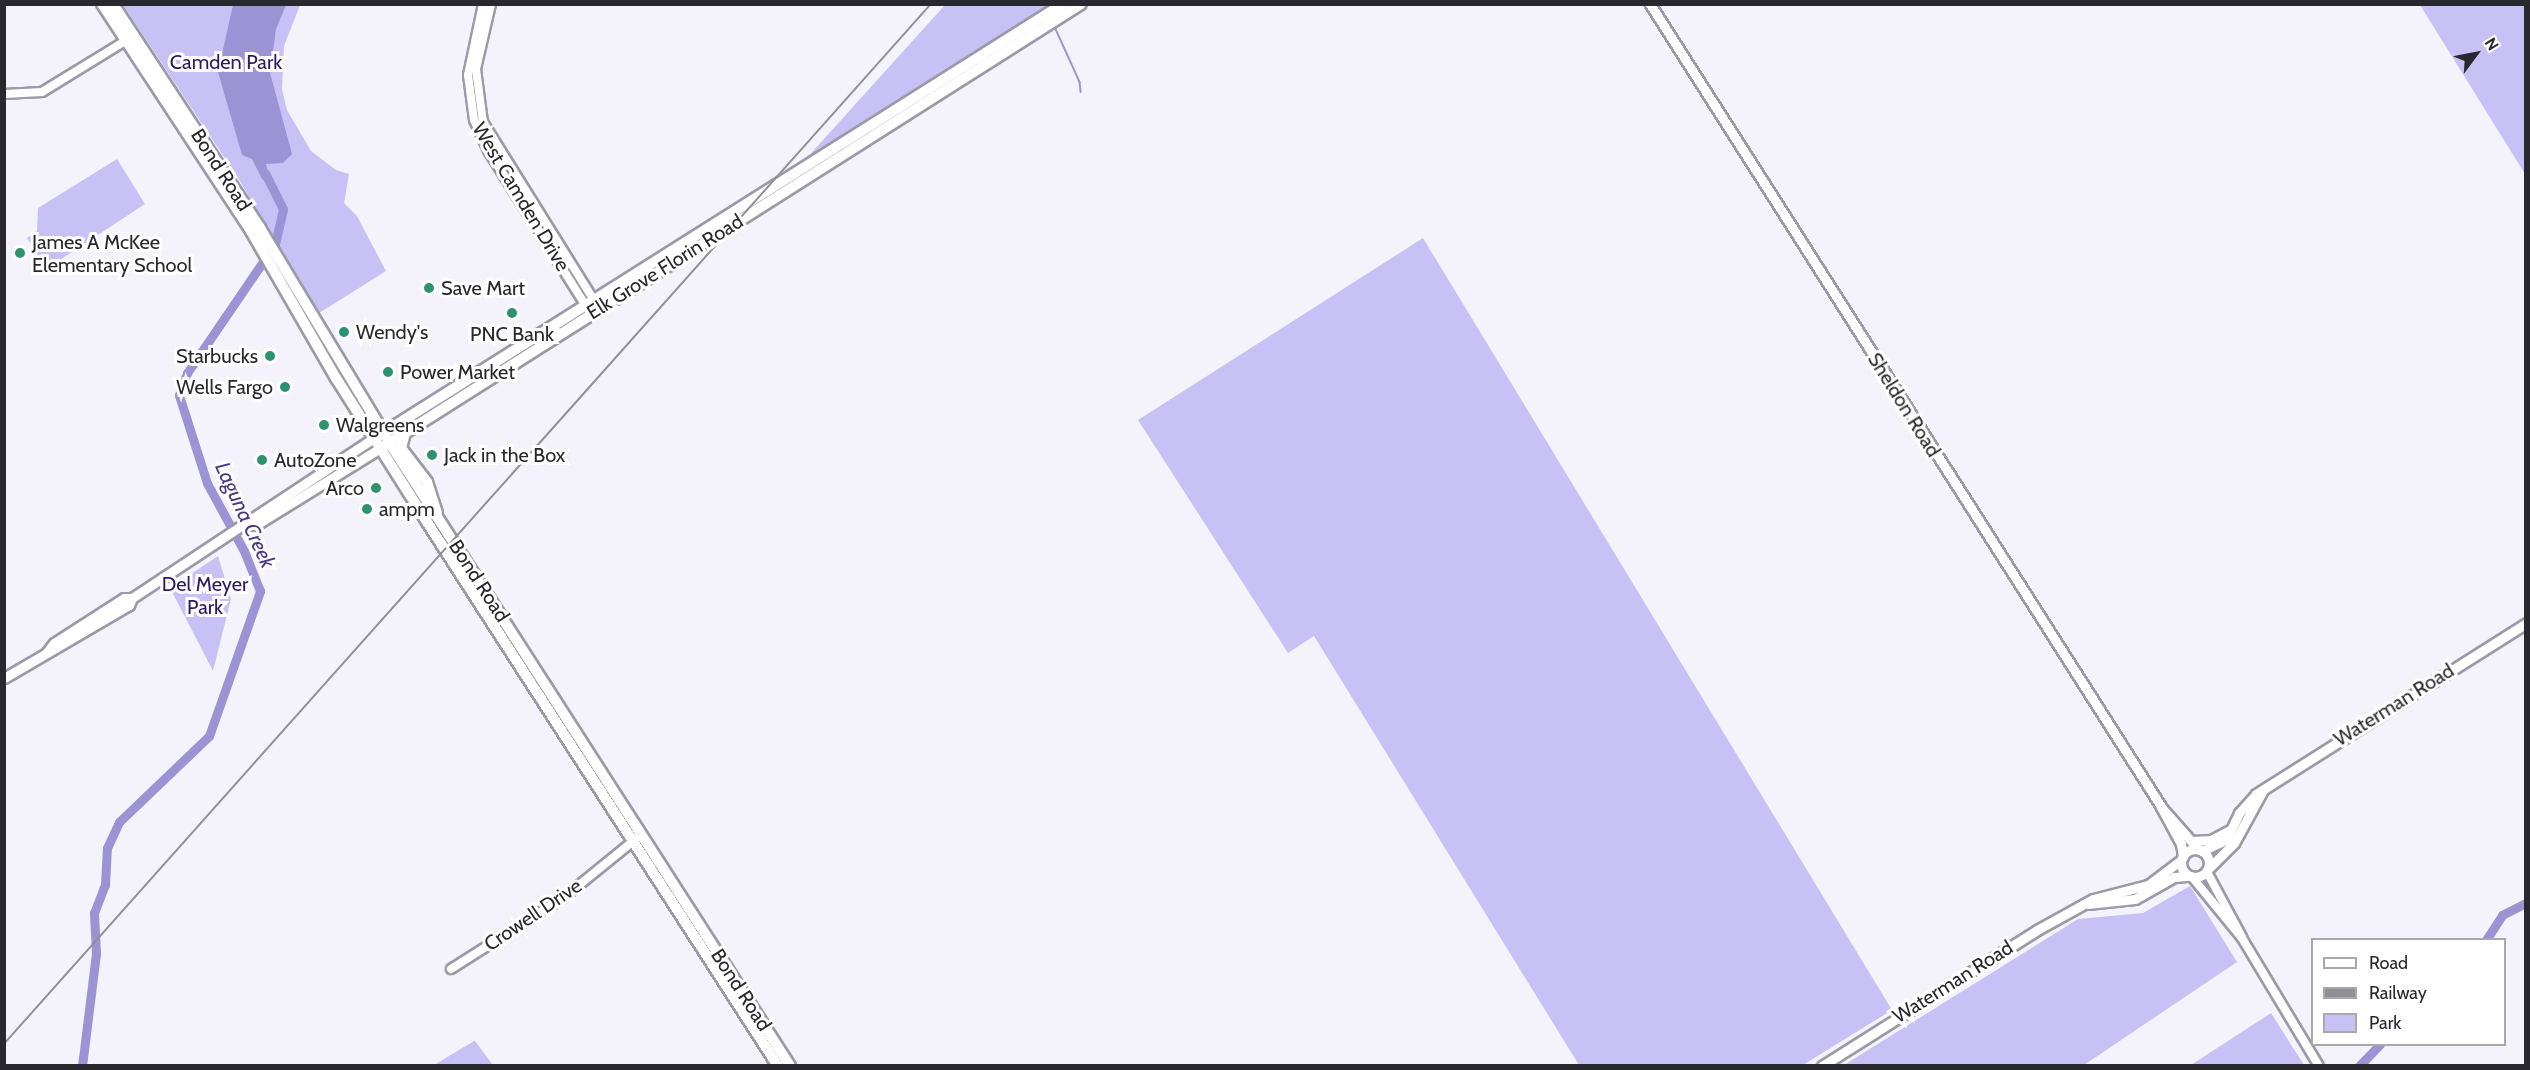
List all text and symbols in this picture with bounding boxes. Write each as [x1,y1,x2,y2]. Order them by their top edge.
north arrow [2446,24,2506,84]
text: N [2481,34,2503,54]
park label: Camden Park [170,50,282,74]
street label: West Camden Drive [467,118,575,276]
street label: Bond Road [186,124,256,216]
street label: Elk Grove Florin Road [583,209,747,325]
place label: James A McKee Elementary School [32,230,192,277]
marker: James A McKee Elementary School [13,246,27,260]
place label: Save Mart [441,276,525,300]
marker: Save Mart [422,281,436,295]
marker: PNC Bank [505,306,519,320]
place label: Wendy's [356,320,428,344]
place label: PNC Bank [470,322,554,346]
marker: Wendy's [337,325,351,339]
place label: Starbucks [176,344,258,368]
street label: Sheldon Road [1862,348,1946,462]
marker: Starbucks [263,349,277,363]
place label: Power Market [400,360,515,384]
marker: Power Market [381,365,395,379]
place label: Wells Fargo [176,375,273,399]
marker: Wells Fargo [278,380,292,394]
place label: Walgreens [336,413,424,437]
marker: Walgreens [317,418,331,432]
place label: Jack in the Box [444,443,565,467]
place label: AutoZone [274,448,356,472]
marker: Jack in the Box [425,448,439,462]
marker: AutoZone [255,453,269,467]
water label: Laguna Creek [210,458,280,572]
place label: Arco [326,476,364,500]
marker: Arco [369,481,383,495]
place label: ampm [379,497,435,521]
marker: ampm [360,502,374,516]
street label: Bond Road [444,535,514,627]
park label: Del Meyer Park [162,573,248,620]
street label: Waterman Road [2330,659,2458,751]
street label: Crowell Drive [480,874,586,956]
street label: Waterman Road [1889,936,2017,1028]
legend [2311,938,2506,1046]
street label: Bond Road [706,944,776,1036]
text: Road [2369,952,2408,974]
text: Railway [2369,982,2427,1004]
text: Park [2369,1012,2401,1034]

